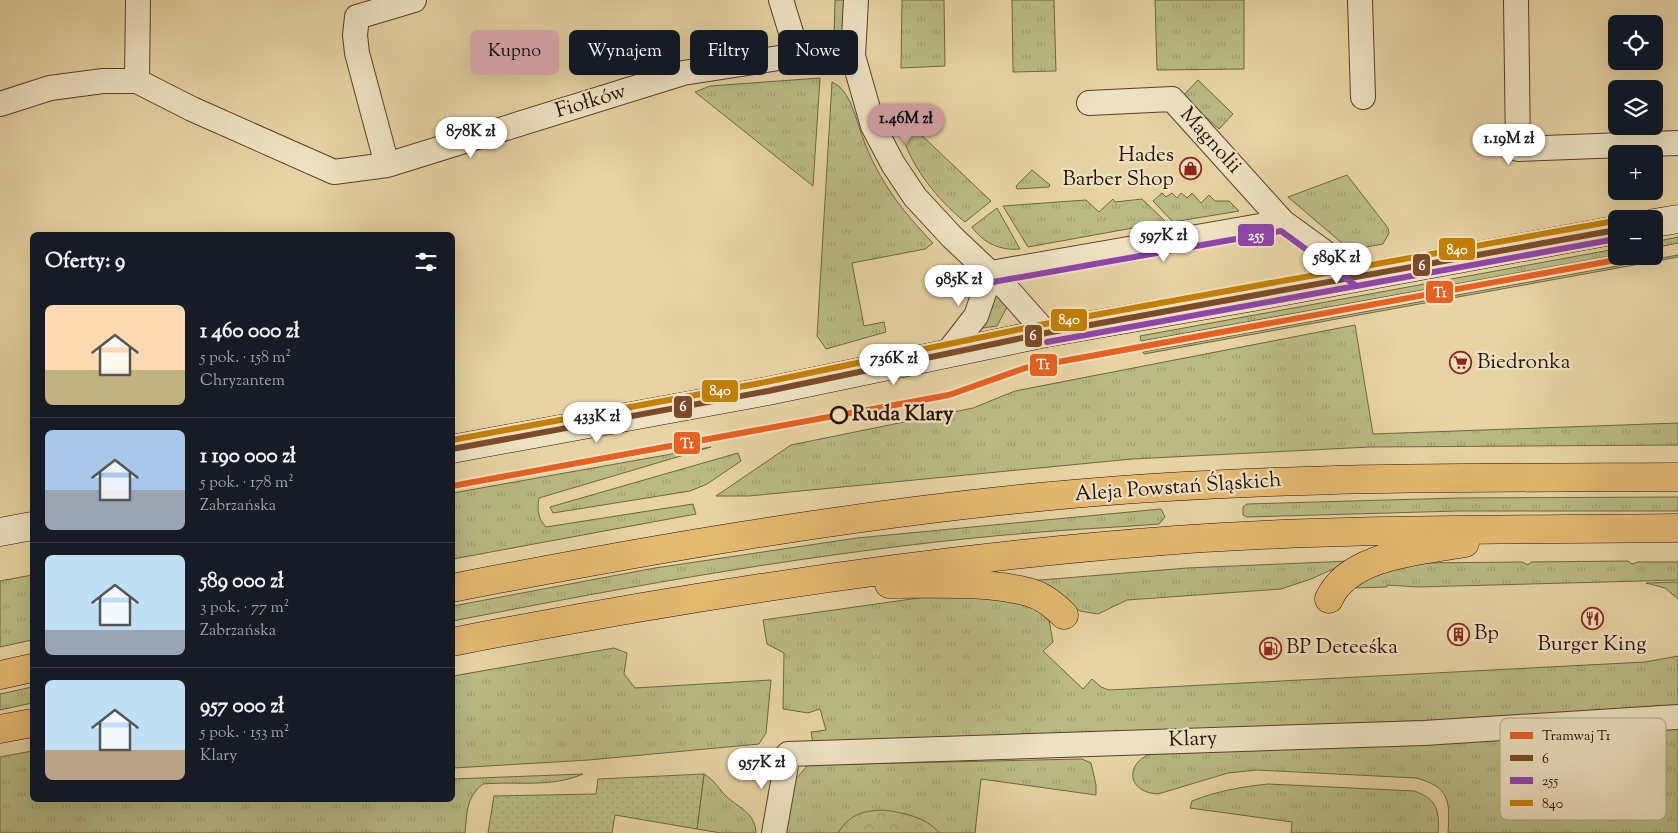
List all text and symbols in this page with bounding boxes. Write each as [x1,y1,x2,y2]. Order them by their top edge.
map controls [1608,15,1663,265]
button: locate [1608,15,1663,70]
chip: Kupno [470,30,559,75]
chip: Wynajem [569,30,680,75]
chip: Filtry [690,30,768,75]
chip: Nowe [778,30,858,75]
street label: Fiołków [552,77,630,127]
button: layers [1608,80,1663,135]
street label: Magnolii [1172,101,1248,181]
pin: 1.46M zł [854,104,958,146]
text: 1.46M zł [879,108,933,131]
pin: 878K zł [425,116,517,159]
text: 878K zł [446,121,496,144]
pin: 1.19M zł [1457,124,1561,166]
text: 1.19M zł [1483,128,1535,151]
place label: Hades Barber Shop [1063,141,1174,195]
button: + [1608,145,1663,200]
shop icon: Hades Barber Shop [1178,156,1202,180]
button: − [1608,210,1663,265]
pin: 597K zł [1118,220,1210,263]
line badge: 255 [1237,223,1275,247]
text: 597K zł [1141,225,1187,248]
text: 255 [1248,227,1264,247]
line badge: 840 [1438,237,1476,261]
text: 840 [1446,241,1468,261]
pin: 589K zł [1291,242,1383,285]
text: Oferty: 9 [45,247,125,277]
text: 589K zł [1314,247,1360,270]
icon: filters [412,248,440,276]
line badge: 6 [1412,253,1431,277]
text: 6 [1419,257,1426,277]
pin: 985K zł [913,264,1005,307]
text: 985K zł [936,269,982,292]
line badge: T1 [1425,280,1454,304]
text: T1 [1433,284,1447,304]
line badge: 840 [1050,308,1088,332]
text: 840 [1058,311,1080,331]
text: 1 460 000 zł [200,317,300,347]
line badge: 6 [1024,324,1043,348]
icon: home [85,325,145,385]
text: 6 [1030,327,1037,347]
pin: 736K zł [848,344,940,386]
text: 5 pok. · 158 m² [200,347,291,370]
text: 736K zł [870,348,918,371]
place label: Biedronka [1477,348,1571,378]
supermarket icon: Biedronka [1449,351,1473,375]
line badge: T1 [1029,353,1058,377]
text: T1 [1036,356,1050,376]
text: Chryzantem [200,370,285,393]
line badge: 840 [701,379,739,403]
text: 840 [709,382,731,402]
line badge: 6 [673,395,693,419]
text: 6 [680,398,687,418]
place label: Ruda Klary [852,400,954,430]
pin: 433K zł [551,402,643,444]
text: 433K zł [574,406,620,429]
marker: Ruda Klary [830,406,848,424]
line badge: T1 [673,431,701,455]
text: T1 [680,435,694,455]
text: 1 190 000 zł [200,442,296,472]
icon: home [85,450,145,510]
street label: Aleja Powstań Śląskich [1074,466,1282,510]
text: 5 pok. · 178 m² [200,472,294,495]
text: Zabrzańska [200,495,276,518]
text: 589 000 zł [200,567,284,597]
icon: home [85,575,145,635]
text: 3 pok. · 77 m² [200,597,289,620]
restaurant icon: Burger King [1580,606,1604,630]
place label: Bp [1474,619,1499,649]
text: Zabrzańska [200,620,276,643]
building icon: Bp [1446,622,1470,646]
place label: Burger King [1537,630,1647,660]
place label: BP Deteeśka [1286,633,1398,663]
fuel station icon: BP Deteeśka [1258,636,1282,660]
text: 957 000 zł [200,692,284,722]
icon: home [85,700,145,760]
legend [1500,718,1666,820]
text: 5 pok. · 153 m² [200,722,289,745]
street label: Klary [1168,724,1218,756]
text: Tramwaj T1 [1542,727,1611,747]
text: Klary [200,745,237,768]
pin: 957K zł [716,748,808,790]
text: 6 [1542,750,1549,770]
text: 957K zł [739,752,785,775]
text: 255 [1542,772,1558,792]
text: 840 [1542,795,1563,815]

